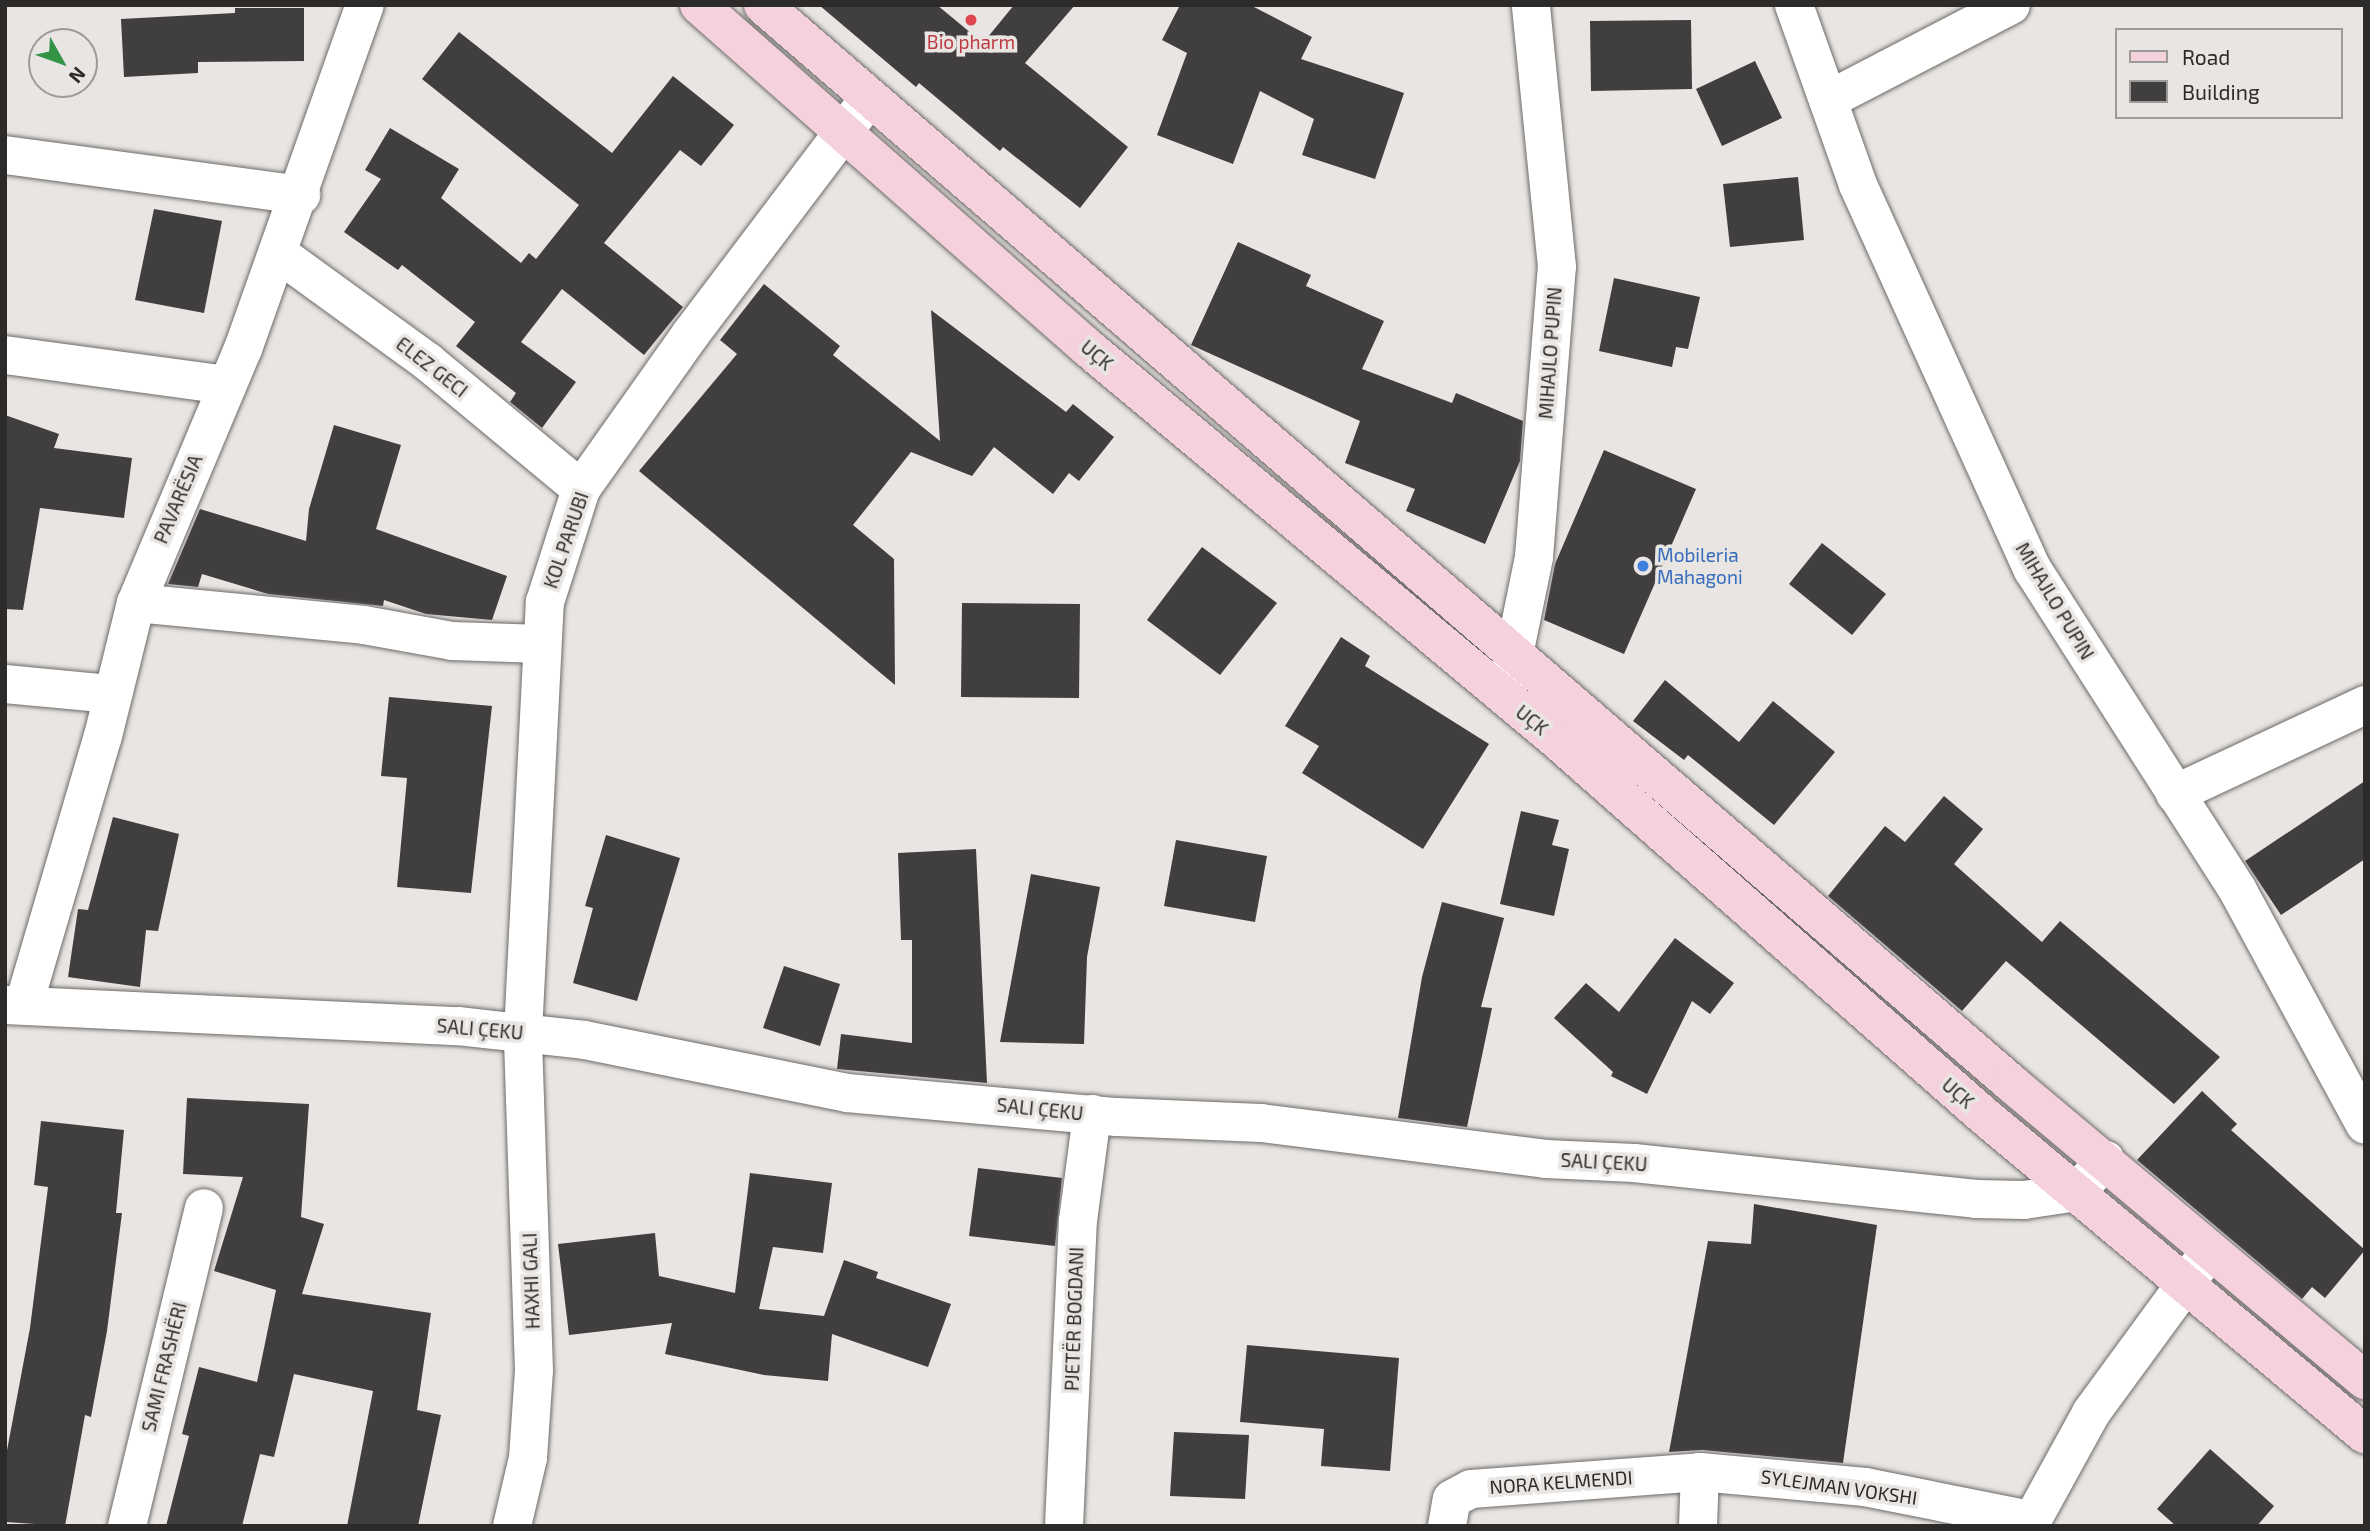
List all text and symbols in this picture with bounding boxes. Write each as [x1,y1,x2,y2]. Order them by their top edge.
marker: Bio pharm [963,12,979,28]
north arrow [28,28,98,98]
legend [2114,28,2342,119]
place label: Bio pharm [927,31,1015,53]
text: Road [2182,44,2230,69]
text: N [65,63,91,88]
text: Building [2182,79,2260,104]
street label: MIHAJLO PUPIN [1534,286,1566,420]
street label: ELEZ GECI [392,332,472,402]
street label: UÇK [1076,335,1118,375]
street label: PAVARËSIA [149,451,207,547]
street label: KOL PARUBI [539,489,593,591]
street label: MIHAJLO PUPIN [2011,538,2099,664]
place label: Mobileria Mahagoni [1657,544,1743,588]
marker: Mobileria Mahagoni [1635,558,1651,574]
street label: UÇK [1511,700,1553,740]
street label: SALI ÇEKU [436,1014,524,1044]
street label: UÇK [1937,1073,1979,1113]
street label: SALI ÇEKU [996,1093,1084,1125]
street label: SALI ÇEKU [1560,1148,1648,1176]
street label: HAXHI GALI [518,1232,544,1330]
street label: PJETËR BOGDANI [1060,1247,1088,1391]
street label: SAMI FRASHËRI [137,1300,191,1434]
street label: SYLEJMAN VOKSHI [1759,1465,1919,1509]
street label: NORA KELMENDI [1489,1466,1633,1498]

